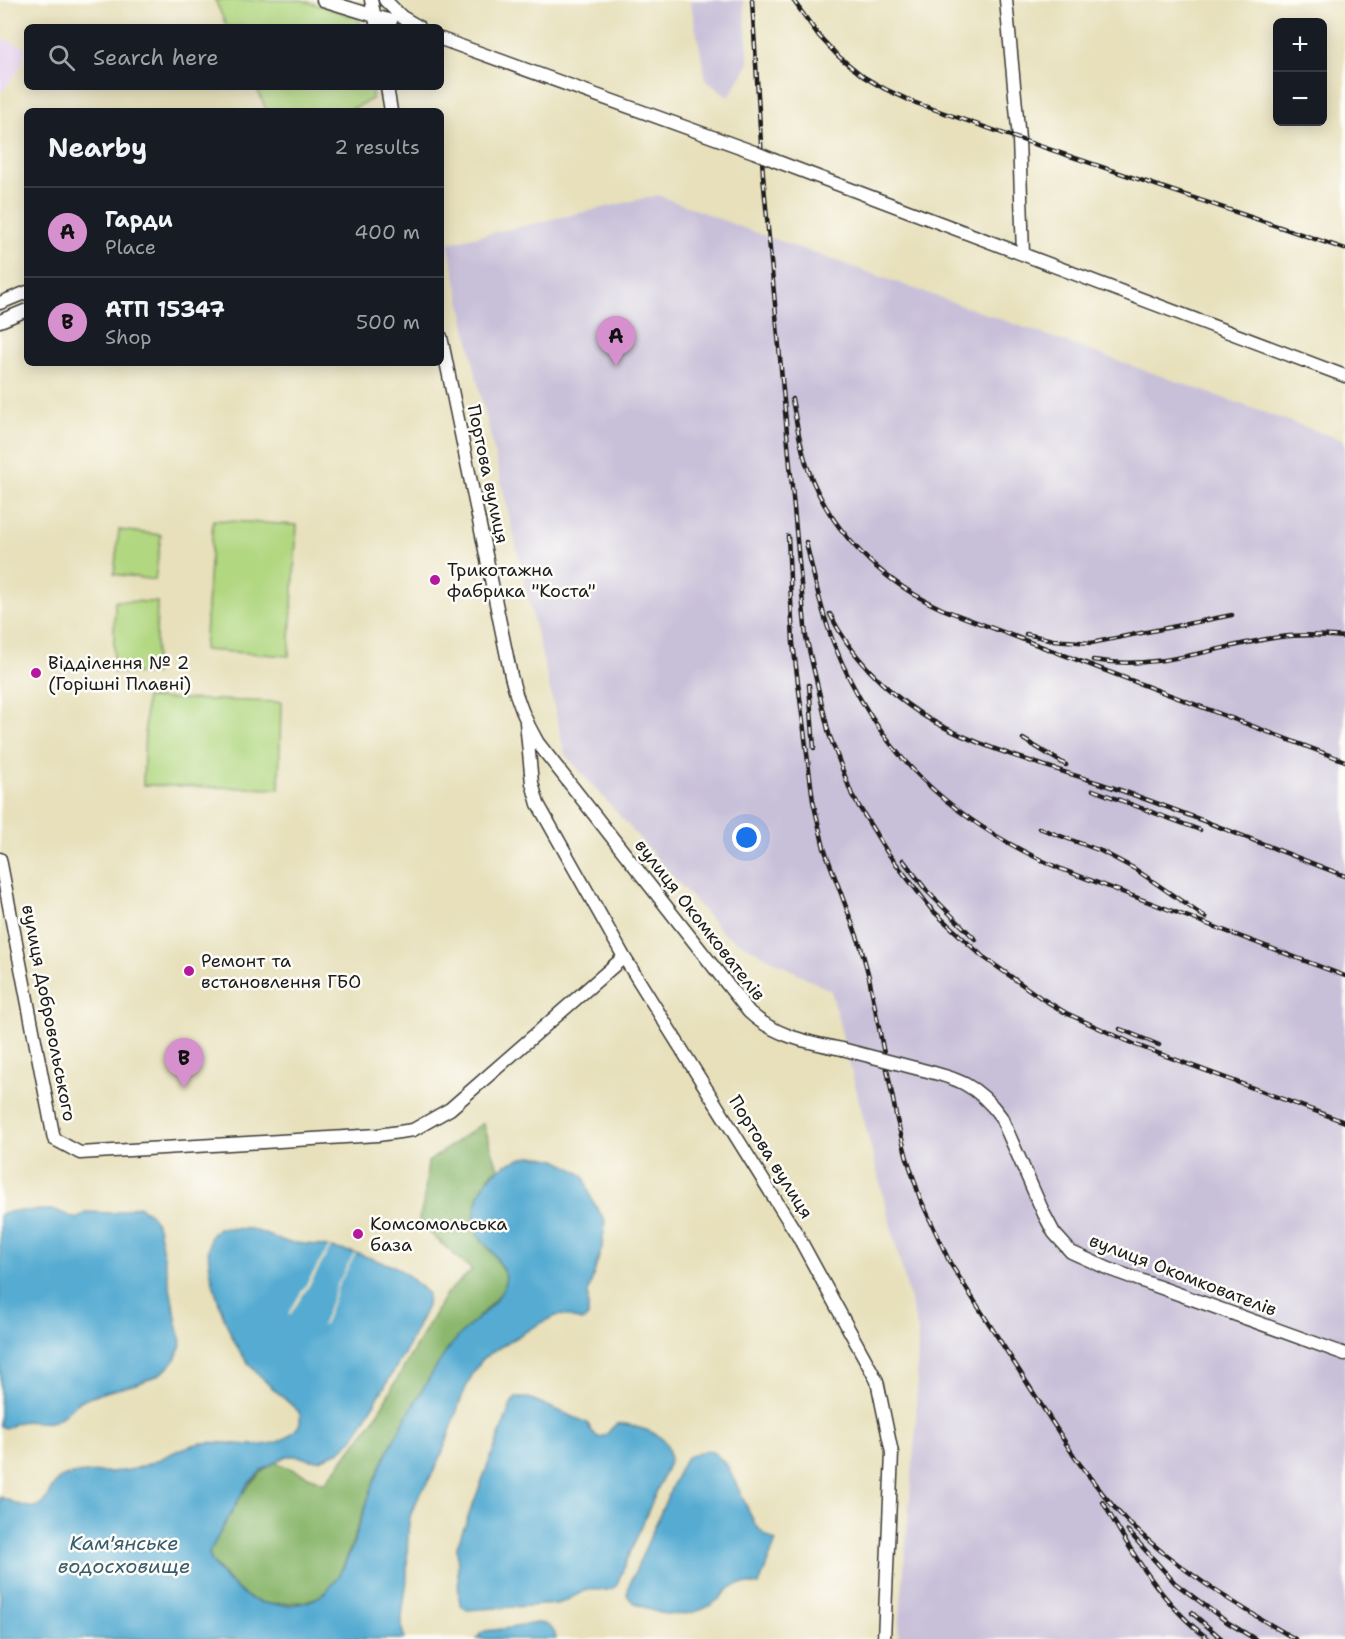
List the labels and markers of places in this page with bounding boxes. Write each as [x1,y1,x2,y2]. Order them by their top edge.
pin: A [596,316,636,366]
place label: Трикотажна фабрика "Коста" [447,558,596,603]
marker: Трикотажна фабрика "Коста" [428,573,442,587]
place label: Відділення № 2 (Горішні Плавні) [48,651,191,696]
marker: Відділення № 2 (Горішні Плавні) [29,666,43,680]
place label: Ремонт та встановлення ГБО [201,949,361,994]
marker: Ремонт та встановлення ГБО [182,964,196,978]
pin: B [164,1038,204,1088]
place label: Комсомольська база [370,1212,507,1257]
marker: Комсомольська база [351,1227,365,1241]

